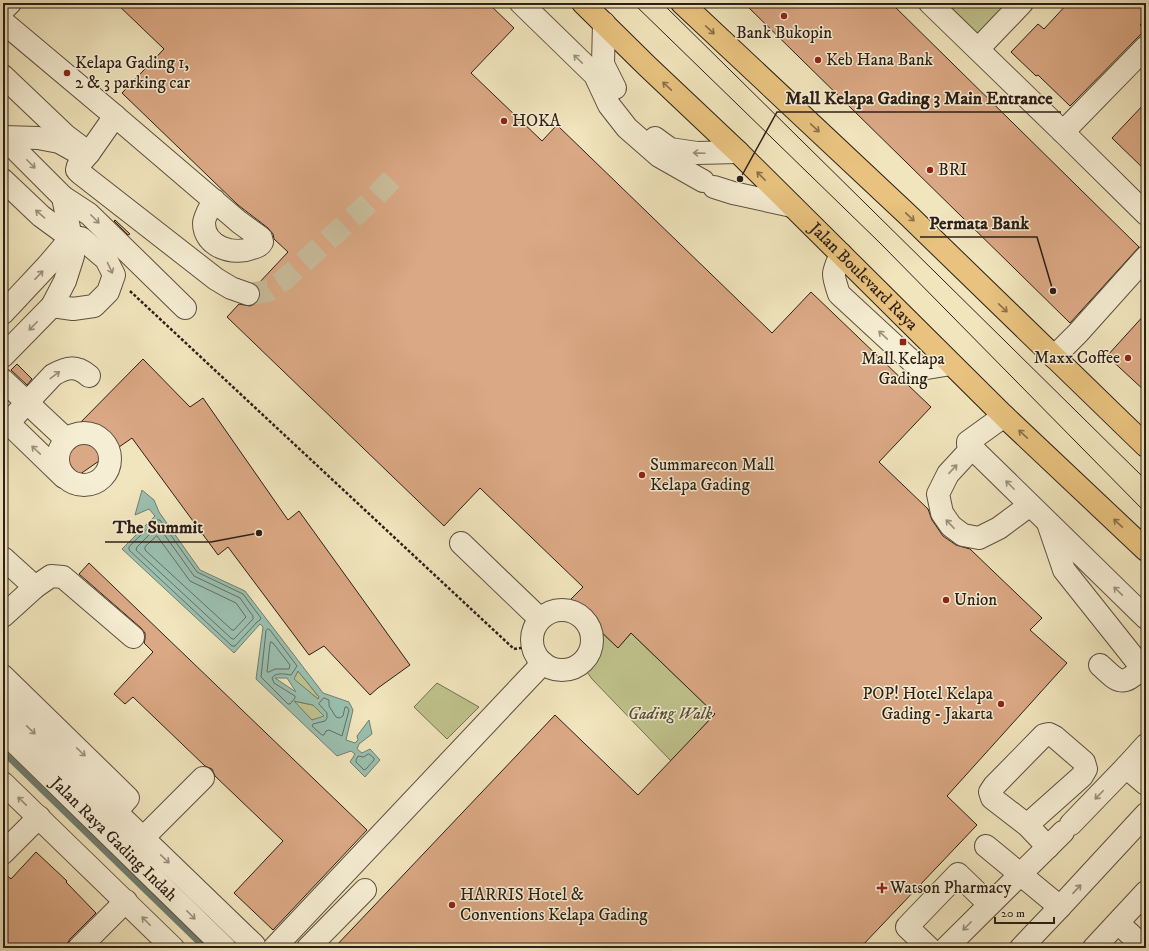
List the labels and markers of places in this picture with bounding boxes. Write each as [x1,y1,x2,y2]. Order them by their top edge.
marker: Bank Bukopin [779,11,789,21]
place label: Bank Bukopin [736,22,832,44]
place label: Keb Hana Bank [826,49,934,71]
place label: Kelapa Gading 1, 2 & 3 parking car [75,52,191,94]
marker: Keb Hana Bank [813,55,823,65]
marker: Kelapa Gading 1, 2 & 3 parking car [62,68,72,78]
callout: Mall Kelapa Gading 3 Main Entrance [777,82,1061,112]
place label: HOKA [512,110,561,132]
marker: HOKA [499,116,509,126]
place label: BRI [938,159,967,181]
marker: BRI [925,165,935,175]
callout: Permata Bank [920,207,1037,237]
marker: Mall Kelapa Gading [898,337,908,347]
place label: Maxx Coffee [1034,347,1120,369]
place label: Mall Kelapa Gading [861,348,946,390]
marker: Maxx Coffee [1123,353,1133,363]
place label: Summarecon Mall Kelapa Gading [650,454,774,496]
marker: Summarecon Mall Kelapa Gading [637,470,647,480]
callout: The Summit [105,512,211,542]
place label: Union [954,589,997,611]
marker: Union [941,595,951,605]
place label: POP! Hotel Kelapa Gading - Jakarta [862,683,994,725]
marker: POP! Hotel Kelapa Gading - Jakarta [996,699,1006,709]
place label: Watson Pharmacy [889,877,1012,899]
marker: Watson Pharmacy [877,883,887,893]
place label: HARRIS Hotel & Conventions Kelapa Gading [460,884,648,926]
marker: HARRIS Hotel & Conventions Kelapa Gading [447,900,457,910]

